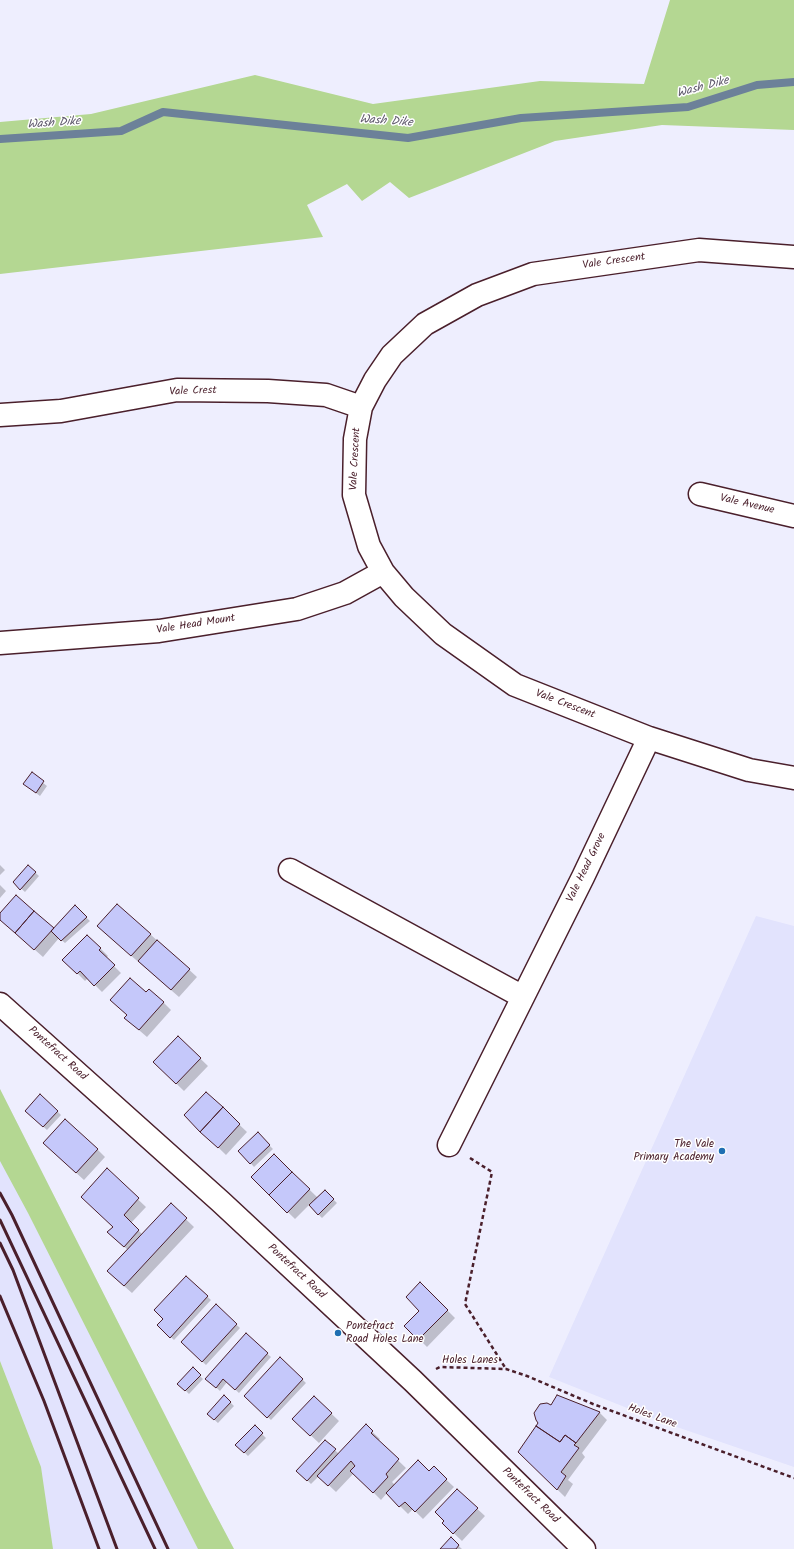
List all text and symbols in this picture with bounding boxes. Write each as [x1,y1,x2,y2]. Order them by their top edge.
water label: Wash Dike [676,74,730,102]
water label: Wash Dike [359,113,413,131]
water label: Wash Dike [27,115,81,133]
street label: Vale Crescent [582,251,646,273]
street label: Vale Crest [169,385,217,399]
street label: Vale Crescent [348,427,364,491]
street label: Vale Avenue [719,492,775,518]
street label: Vale Head Mount [156,612,236,638]
street label: Vale Crescent [533,688,597,722]
street label: Vale Head Grove [565,831,609,905]
street label: Pontefract Road [25,1024,89,1084]
place label: The Vale Primary Academy [634,1138,714,1164]
marker: The Vale Primary Academy [717,1146,727,1156]
street label: Pontefract Road [264,1242,328,1302]
place label: Pontefract Road Holes Lane [346,1320,424,1346]
marker: Pontefract Road Holes Lane [333,1328,343,1338]
street label: Holes Lanes [442,1354,498,1368]
street label: Holes Lane [626,1402,678,1432]
street label: Pontefract Road [499,1465,561,1527]

